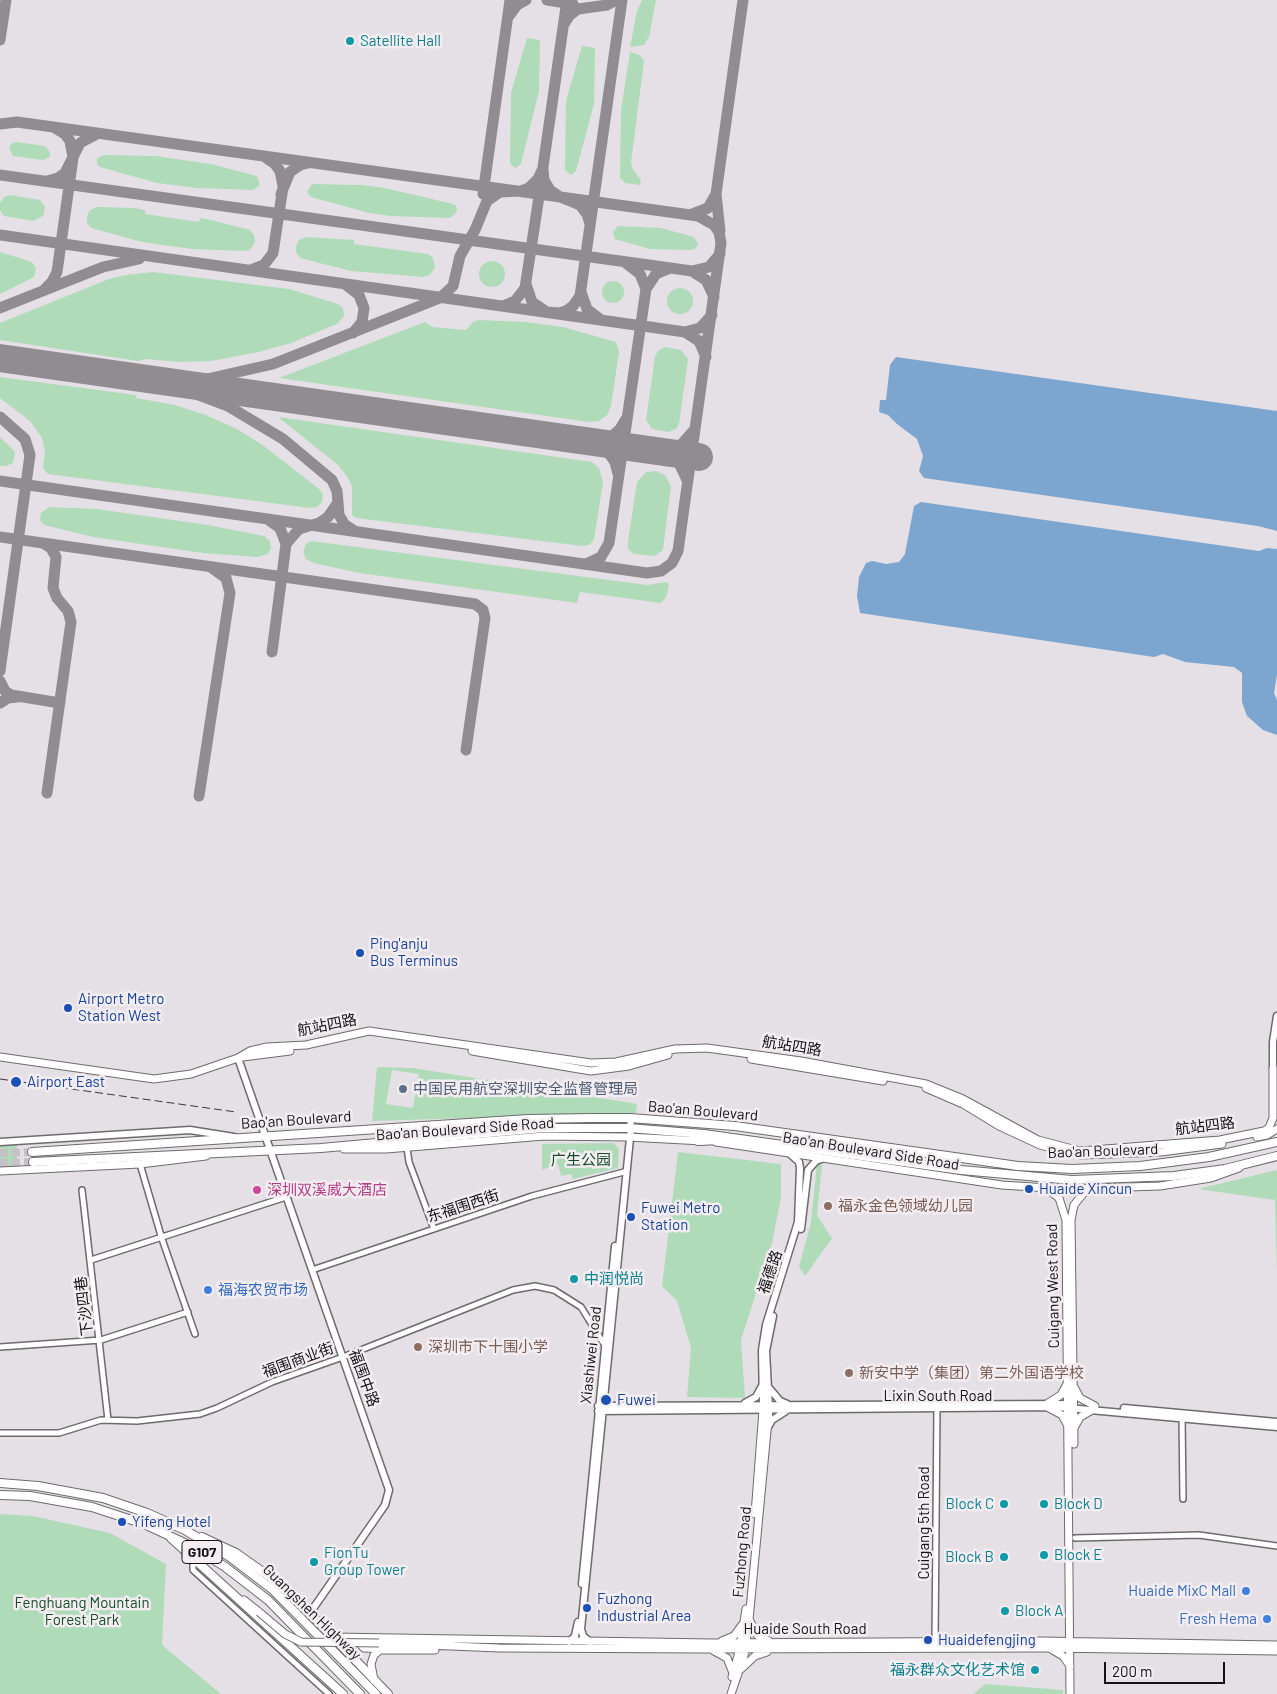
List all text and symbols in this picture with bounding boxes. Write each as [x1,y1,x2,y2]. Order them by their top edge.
place label: Satellite Hall [360,32,441,50]
marker: Satellite Hall [344,35,356,47]
place label: Ping'anju Bus Terminus [370,935,458,970]
marker: Ping'anju Bus Terminus [354,947,366,959]
place label: Airport Metro Station West [78,990,165,1025]
marker: Airport Metro Station West [62,1002,74,1014]
street label: 航站四路 [296,1010,358,1040]
street label: 航站四路 [761,1032,823,1060]
place label: Airport East [27,1073,105,1091]
marker: Airport East [9,1075,23,1089]
place label: 中国民用航空深圳安全监督管理局 [413,1080,638,1098]
marker: 中国民用航空深圳安全监督管理局 [397,1083,409,1095]
street label: Bao'an Boulevard [647,1097,759,1125]
street label: Bao'an Boulevard [240,1107,352,1133]
street label: 航站四路 [1174,1113,1236,1139]
street label: Bao'an Boulevard Side Road [375,1114,555,1144]
street label: Bao'an Boulevard Side Road [781,1128,961,1174]
street label: Bao'an Boulevard [1047,1140,1159,1162]
park label: 广生公园 [551,1151,611,1169]
place label: Huaide Xincun [1039,1180,1132,1198]
place label: 深圳双溪威大酒店 [267,1181,387,1199]
marker: Huaide Xincun [1023,1183,1035,1195]
marker: 深圳双溪威大酒店 [251,1184,263,1196]
street label: 东福围西街 [425,1186,501,1226]
place label: 福永金色领域幼儿园 [838,1197,973,1215]
place label: Fuwei Metro Station [641,1199,720,1234]
marker: 福永金色领域幼儿园 [822,1200,834,1212]
marker: Fuwei Metro Station [625,1211,637,1223]
street label: Cuigang West Road [1043,1223,1063,1349]
street label: 福德路 [754,1248,786,1296]
place label: 中润悦尚 [584,1270,644,1288]
marker: 中润悦尚 [568,1273,580,1285]
street label: 下沙四巷 [71,1275,97,1337]
place label: 福海农贸市场 [218,1281,308,1299]
marker: 福海农贸市场 [202,1284,214,1296]
street label: Xiashiwei Road [577,1305,605,1405]
place label: 深圳市下十围小学 [428,1338,548,1356]
street label: 福围商业街 [260,1339,336,1381]
marker: 深圳市下十围小学 [412,1341,424,1353]
street label: 福围中路 [345,1347,383,1409]
place label: 新安中学（集团）第二外国语学校 [859,1364,1084,1382]
marker: 新安中学（集团）第二外国语学校 [843,1367,855,1379]
street label: Lixin South Road [883,1387,993,1405]
place label: Fuwei [617,1391,656,1409]
marker: Fuwei [599,1393,613,1407]
street label: Cuigang 5th Road [915,1466,933,1580]
place label: Block C [946,1495,994,1513]
place label: Block D [1054,1495,1103,1513]
marker: Block C [998,1498,1010,1510]
marker: Block D [1038,1498,1050,1510]
street label: Fuzhong Road [729,1506,755,1598]
place label: Yifeng Hotel [132,1513,211,1531]
marker: Yifeng Hotel [116,1516,128,1528]
road number: G107 [182,1540,222,1564]
place label: FionTu Group Tower [324,1544,405,1579]
place label: Block E [1054,1546,1102,1564]
place label: Block B [945,1548,994,1566]
marker: Block E [1038,1549,1050,1561]
marker: Block B [998,1551,1010,1563]
marker: FionTu Group Tower [308,1556,320,1568]
street label: Guangshen Highway [259,1560,365,1664]
place label: Huaide MixC Mall [1128,1582,1236,1600]
marker: Huaide MixC Mall [1240,1585,1252,1597]
place label: Fuzhong Industrial Area [597,1590,691,1625]
park label: Fenghuang Mountain Forest Park [15,1594,149,1629]
marker: Fuzhong Industrial Area [581,1602,593,1614]
place label: Block A [1015,1602,1063,1620]
marker: Block A [999,1605,1011,1617]
place label: Fresh Hema [1179,1610,1257,1628]
marker: Fresh Hema [1261,1613,1273,1625]
street label: Huaide South Road [743,1620,867,1638]
place label: Huaidefengjing [938,1631,1036,1649]
marker: Huaidefengjing [922,1634,934,1646]
scale bar [1107,1652,1228,1684]
place label: 福永群众文化艺术馆 [890,1661,1025,1679]
text: 200 m [1112,1662,1152,1680]
marker: 福永群众文化艺术馆 [1029,1664,1041,1676]

